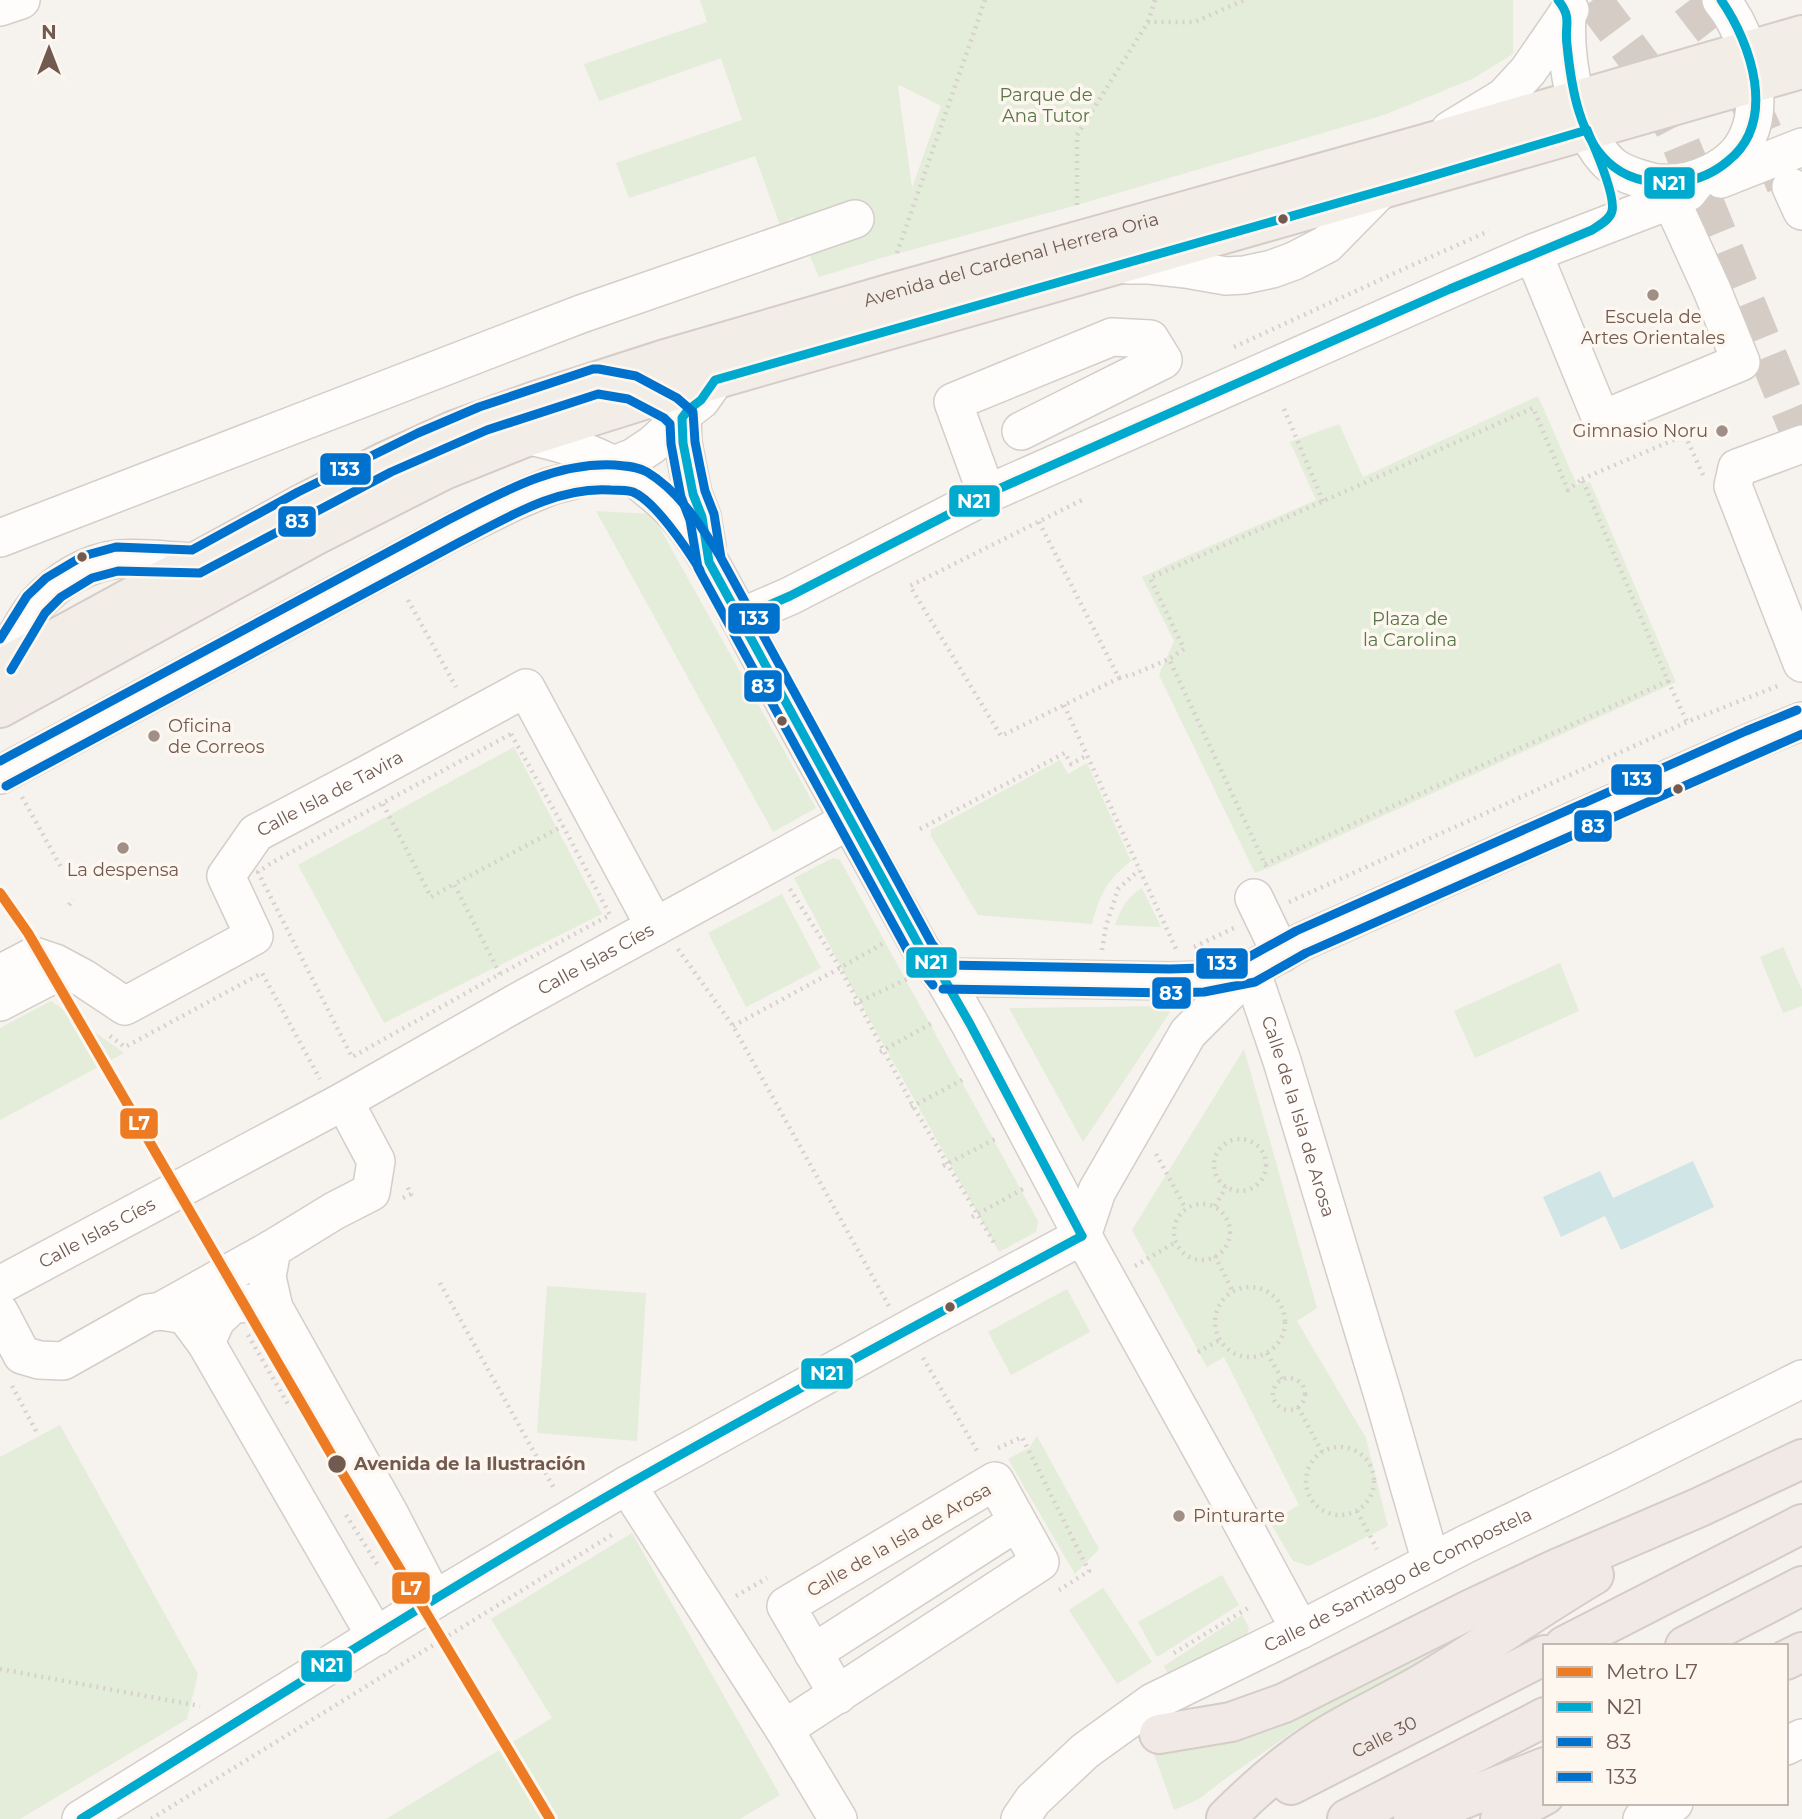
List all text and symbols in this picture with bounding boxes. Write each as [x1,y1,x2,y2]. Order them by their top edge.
north arrow [14,14,84,84]
text: N [41,21,57,44]
park label: Parque de Ana Tutor [999,84,1093,127]
line badge: N21 [1643,166,1696,200]
text: N21 [1652,172,1686,195]
street label: Avenida del Cardenal Herrera Oria [861,208,1161,312]
unlabelled marker [1276,212,1290,226]
marker: Escuela de Artes Orientales [1645,287,1661,303]
place label: Escuela de Artes Orientales [1581,306,1725,349]
place label: Gimnasio Noru [1572,420,1708,442]
marker: Gimnasio Noru [1714,423,1730,439]
line badge: 133 [319,452,372,486]
text: 133 [330,458,360,481]
line badge: N21 [948,484,1001,518]
text: N21 [957,490,991,513]
line badge: 83 [277,505,317,538]
text: 83 [285,510,309,533]
unlabelled marker [75,550,89,564]
line badge: 133 [727,602,781,635]
text: 133 [739,607,769,630]
park label: Plaza de la Carolina [1363,608,1457,651]
line badge: 83 [743,669,783,703]
text: 83 [751,675,775,698]
unlabelled marker [775,714,789,728]
place label: Oficina de Correos [168,715,265,758]
marker: Oficina de Correos [146,728,162,744]
street label: Calle Isla de Tavira [253,746,407,842]
line badge: 133 [1610,763,1663,796]
text: 133 [1622,768,1652,791]
unlabelled marker [1671,782,1685,796]
line badge: 83 [1573,809,1613,843]
text: 83 [1581,815,1605,838]
marker: La despensa [115,840,131,856]
place label: La despensa [67,859,179,881]
street label: Calle Islas Cíes [534,919,658,1000]
line badge: N21 [905,946,958,979]
line badge: 133 [1195,947,1249,980]
text: N21 [914,951,948,974]
text: 133 [1207,952,1237,975]
line badge: 83 [1151,976,1192,1010]
text: 83 [1159,982,1183,1005]
street label: Calle de la Isla de Arosa [1256,1013,1339,1220]
line badge: L7 [119,1107,159,1140]
text: L7 [128,1112,150,1135]
street label: Calle Islas Cíes [35,1193,159,1273]
unlabelled marker [943,1300,957,1314]
line badge: N21 [800,1357,854,1390]
text: N21 [810,1362,844,1385]
marker: Avenida de la Ilustración [326,1453,348,1475]
place label: Avenida de la Ilustración [353,1453,586,1475]
street label: Calle de la Isla de Arosa [803,1478,995,1602]
street label: Calle de Santiago de Compostela [1260,1503,1536,1657]
place label: Pinturarte [1193,1505,1285,1527]
marker: Pinturarte [1171,1508,1187,1524]
line badge: L7 [391,1571,431,1605]
text: L7 [400,1577,422,1600]
legend [1543,1644,1788,1805]
line badge: N21 [300,1649,353,1683]
text: N21 [310,1654,344,1677]
text: Metro L7 [1606,1659,1698,1684]
text: N21 [1606,1694,1643,1719]
street label: Calle 30 [1348,1711,1421,1763]
text: 83 [1606,1729,1631,1754]
text: 133 [1606,1764,1637,1789]

